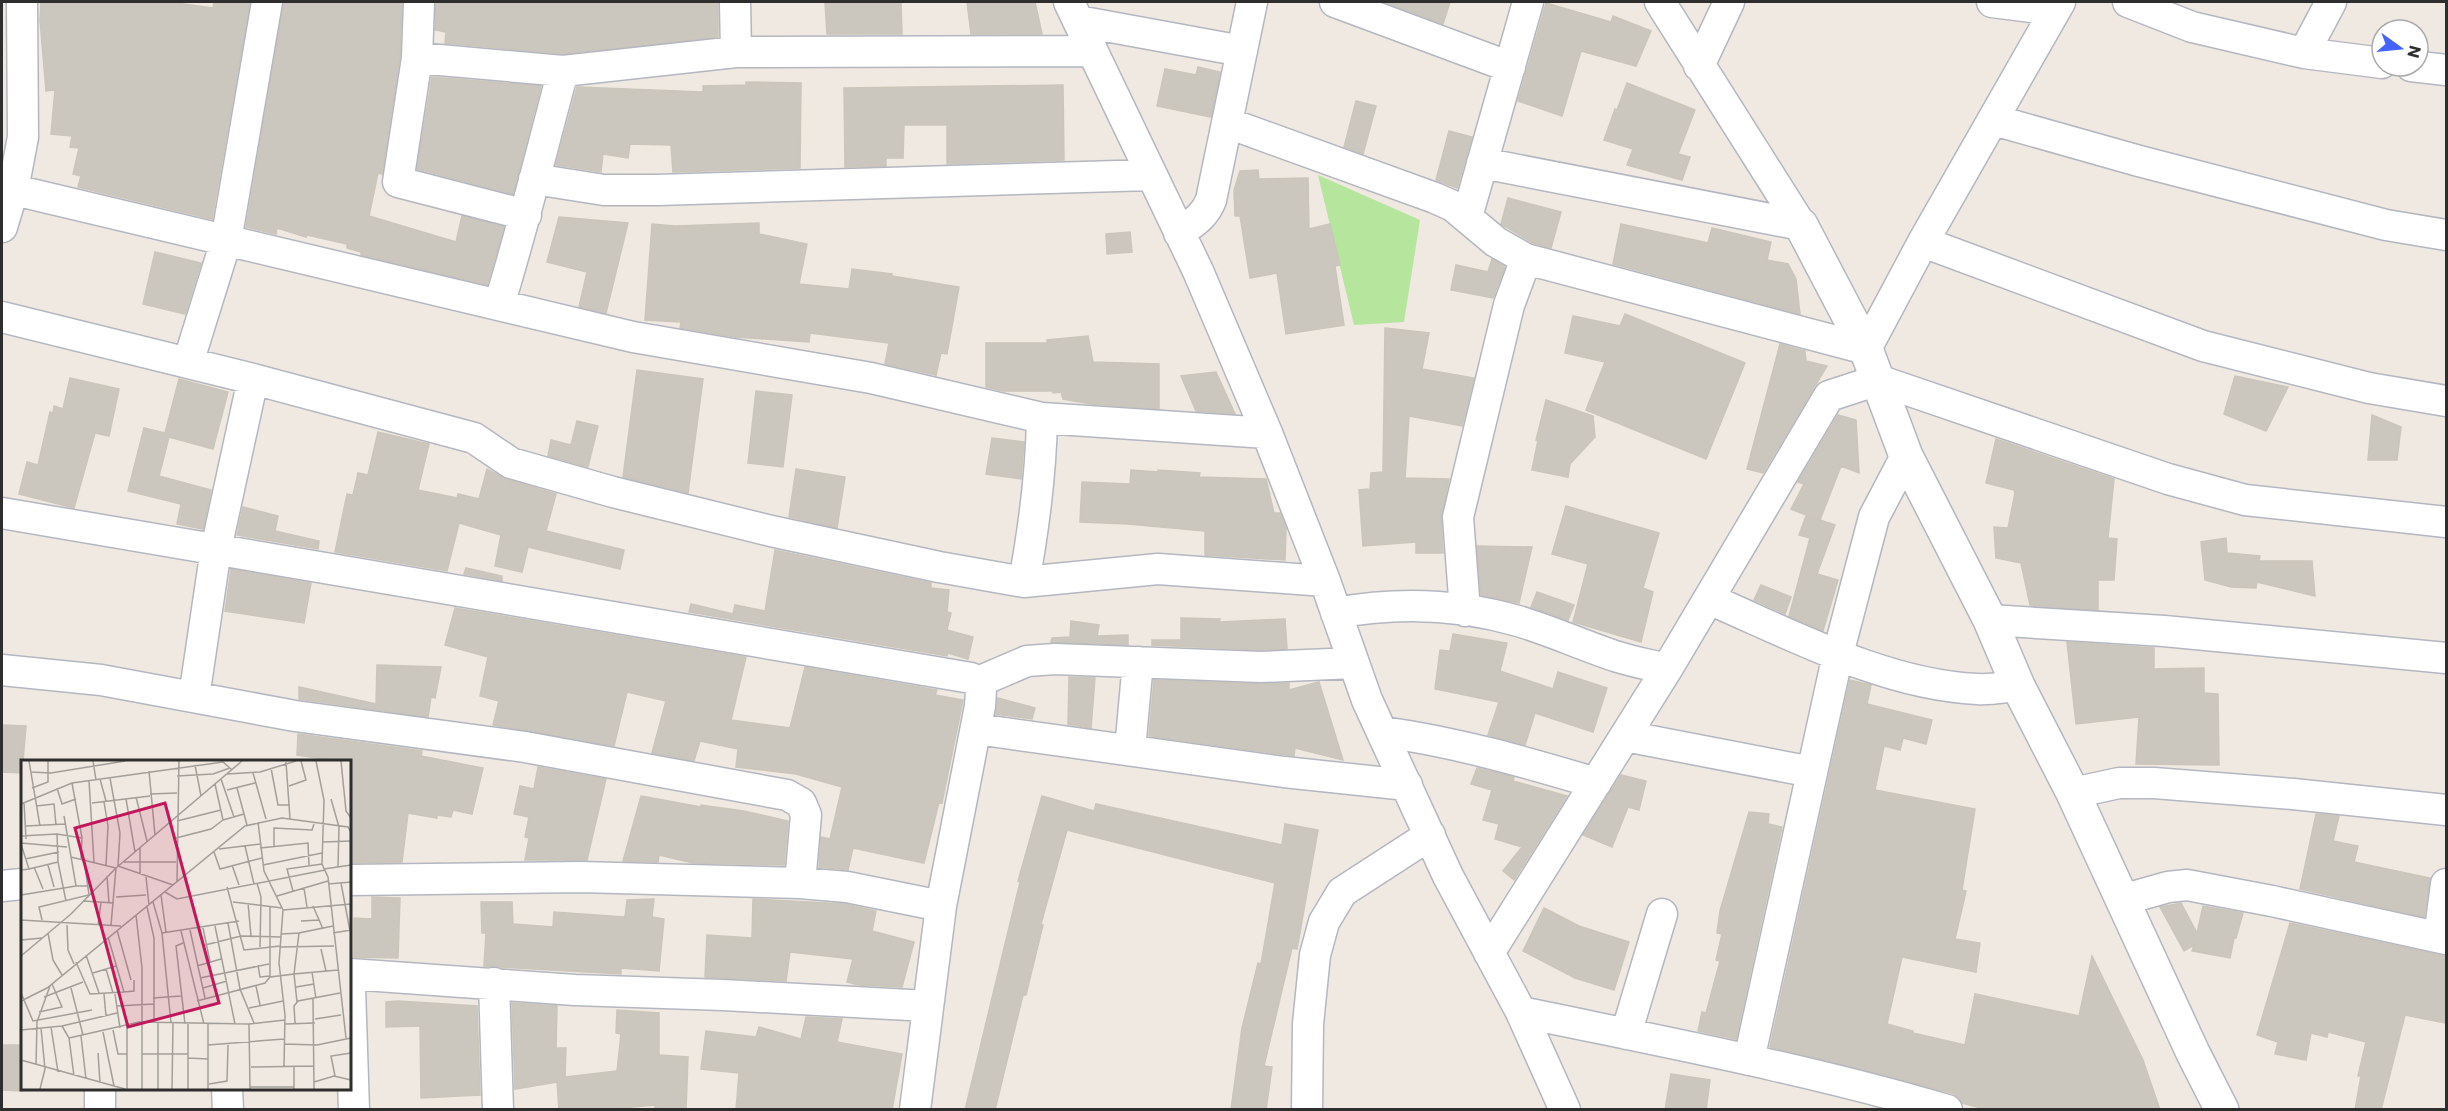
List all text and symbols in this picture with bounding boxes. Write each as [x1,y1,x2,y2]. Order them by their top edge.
north arrow [2370,18,2430,78]
text: N [2404,44,2426,60]
inset map [21,760,351,1090]

